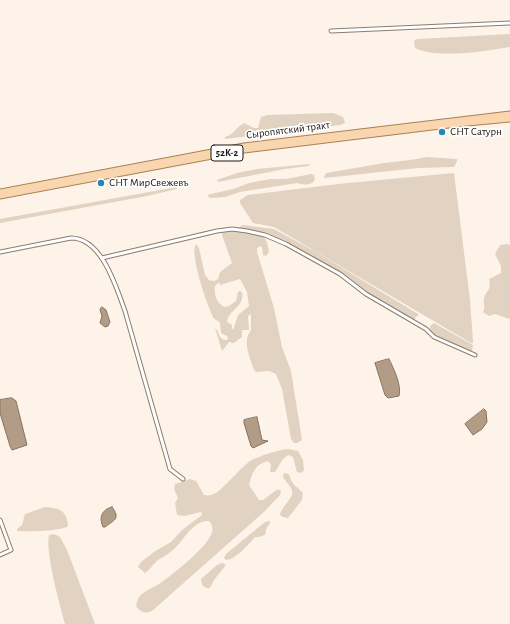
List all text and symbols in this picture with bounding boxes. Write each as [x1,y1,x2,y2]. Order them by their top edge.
street label: Сыропятский тракт [245,118,331,142]
place label: СНТ Сатурн [450,125,502,139]
marker: СНТ Сатурн [437,127,447,137]
road number: 52К-2 [211,145,243,161]
place label: СНТ МирСвежевъ [109,176,188,190]
marker: СНТ МирСвежевъ [96,178,106,188]

